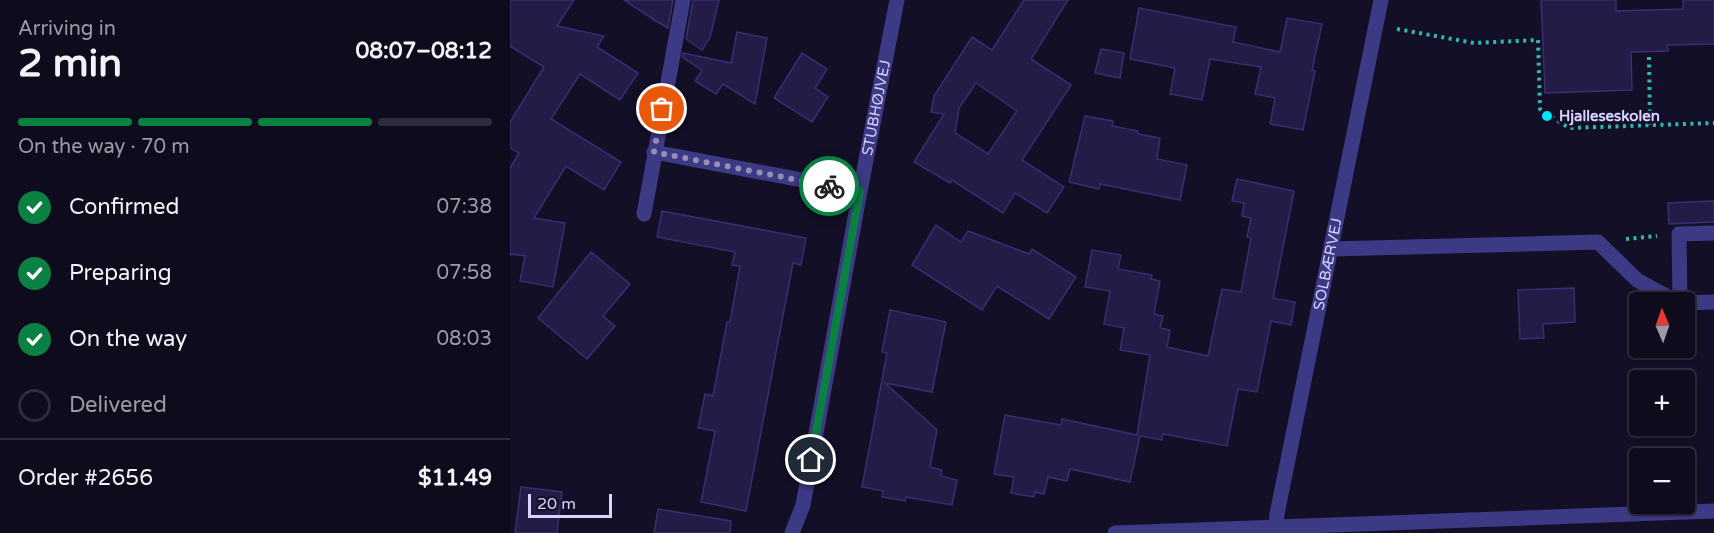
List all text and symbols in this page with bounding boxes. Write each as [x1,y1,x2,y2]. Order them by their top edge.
text: Arriving in [18,17,116,41]
text: 08:07–08:12 [355,38,492,64]
text: 2 min [18,40,122,87]
street label: STUBHØJVEJ [858,59,894,157]
pin [636,83,687,134]
icon: bag [645,92,678,125]
place label: Hjalleseskolen [1559,107,1660,126]
marker: Hjalleseskolen [1540,109,1554,123]
text: On the way · 70 m [18,135,190,159]
courier [799,156,859,216]
icon: bike [813,170,846,203]
icon: check [18,191,51,224]
text: Confirmed [69,194,179,220]
text: 07:38 [437,195,492,219]
street label: SOLBÆRVEJ [1309,216,1346,312]
icon: check [18,257,51,290]
text: Preparing [69,260,172,286]
text: 07:58 [437,261,492,285]
north arrow [1629,292,1695,358]
map controls [1629,292,1695,514]
icon: check [18,323,51,356]
text: On the way [69,326,187,352]
text: 08:03 [437,327,492,351]
button: + [1629,370,1695,436]
text: Delivered [69,392,167,418]
pin [785,434,836,485]
icon: home [794,443,827,476]
button: − [1629,448,1695,514]
text: Order #2656 [18,465,153,491]
text: $11.49 [418,465,492,491]
scale bar [528,491,612,518]
text: 20 m [537,494,576,514]

